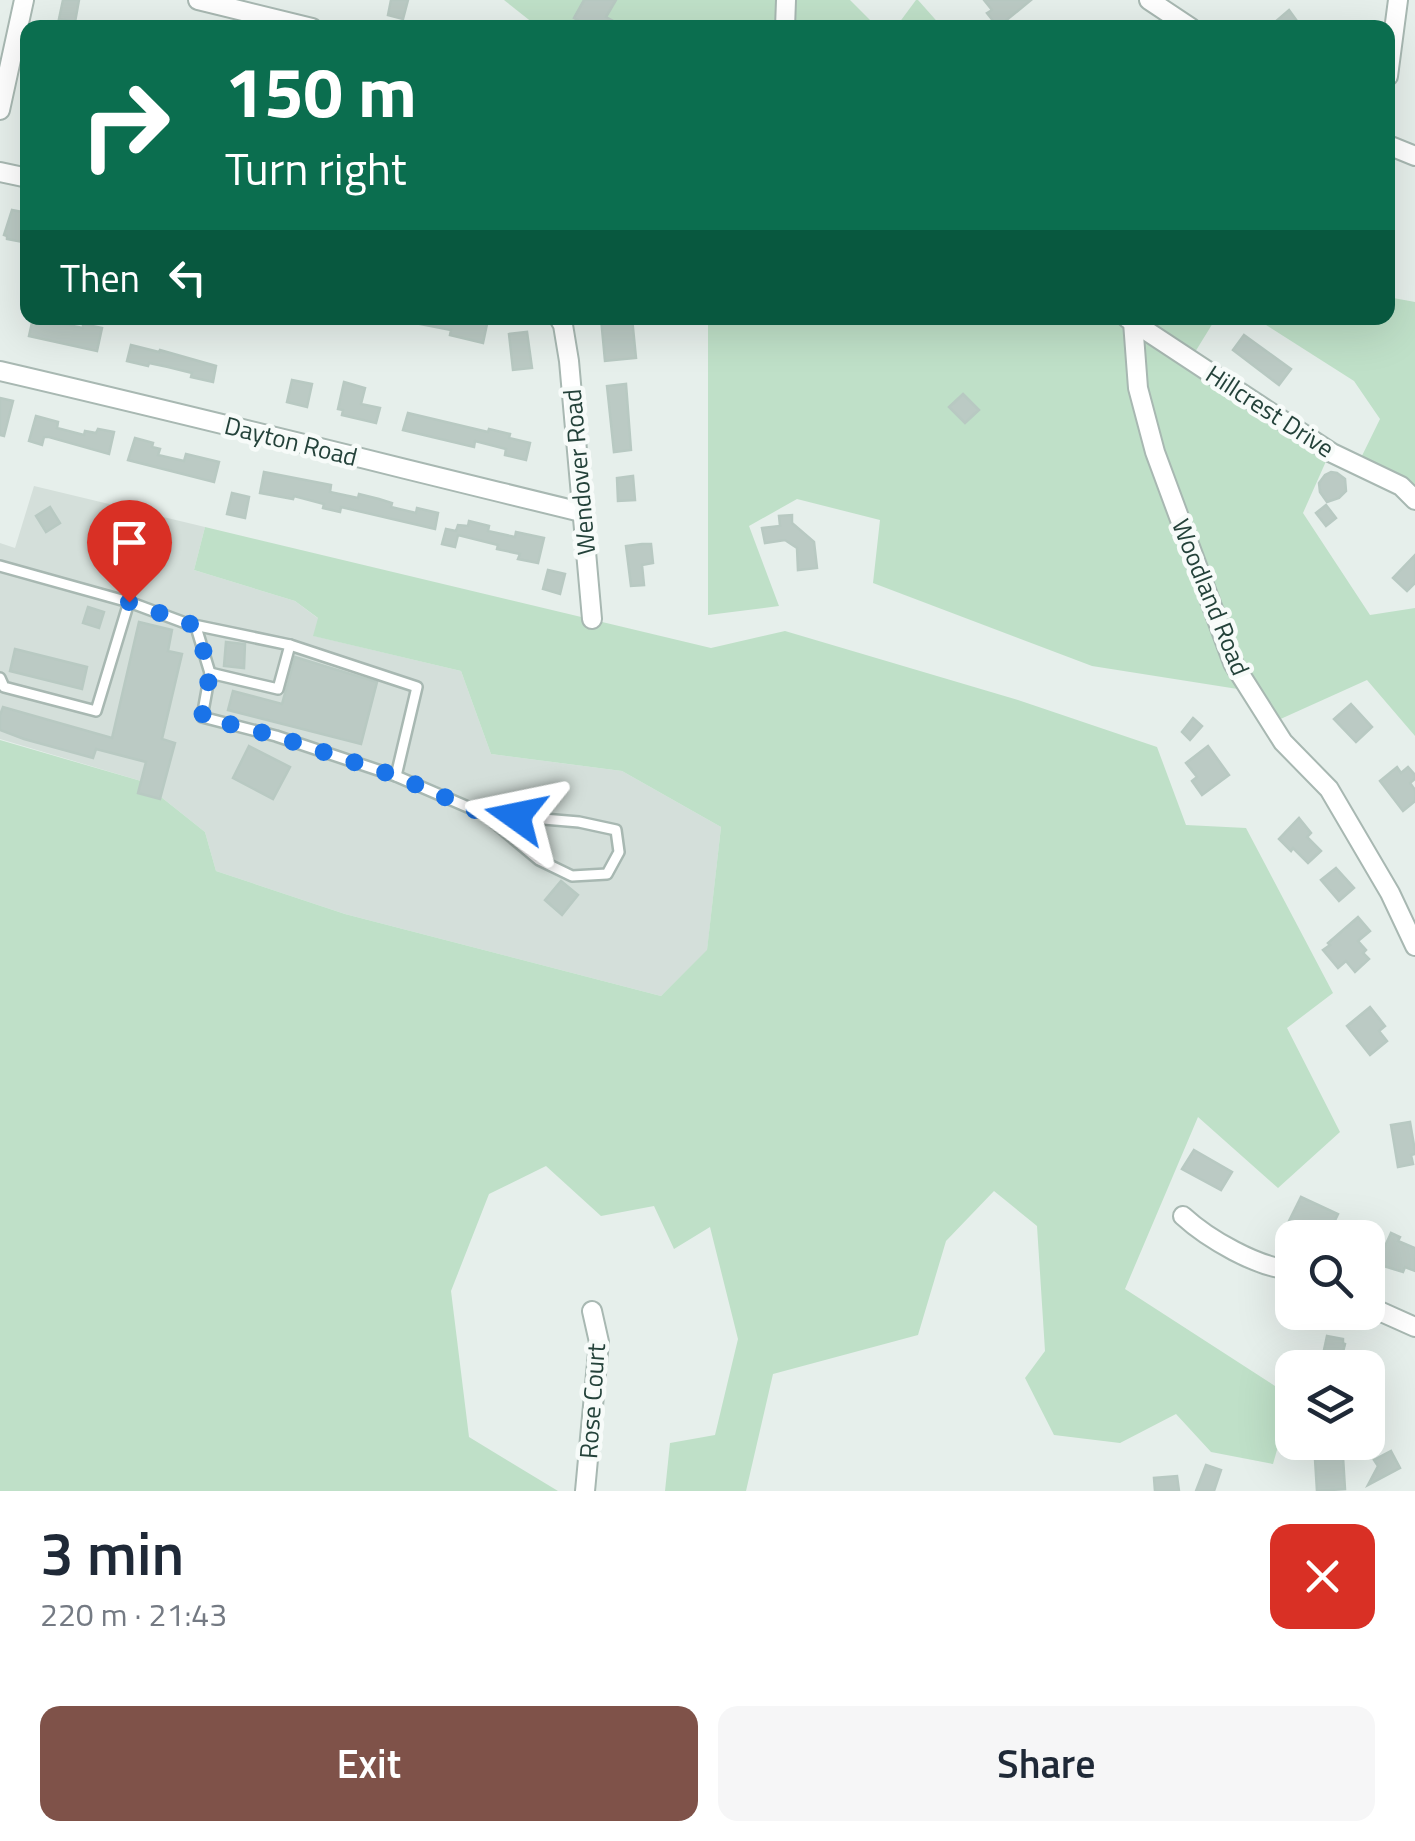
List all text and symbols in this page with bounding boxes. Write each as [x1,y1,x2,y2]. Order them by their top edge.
text: 150 m [225,38,417,144]
icon: right [60,60,190,190]
text: Turn right [225,134,407,202]
text: Then [60,249,140,307]
icon: left [160,250,215,305]
street label: Hillcrest Drive [1198,355,1342,467]
street label: Wendover Road [553,387,605,557]
street label: Dayton Road [221,406,361,476]
pin [87,500,172,603]
street label: Woodland Road [1162,513,1260,681]
icon: arrive [102,515,157,570]
position arrow [464,764,568,868]
map controls [1275,1220,1385,1460]
button: search [1275,1220,1385,1330]
street label: Rose Court [569,1342,615,1460]
button: layers [1275,1350,1385,1460]
text: 3 min [40,1507,184,1598]
button: close [1270,1524,1375,1629]
text: 220 m · 21:43 [40,1590,227,1638]
button: Exit [40,1706,698,1821]
button: Share [718,1706,1375,1821]

